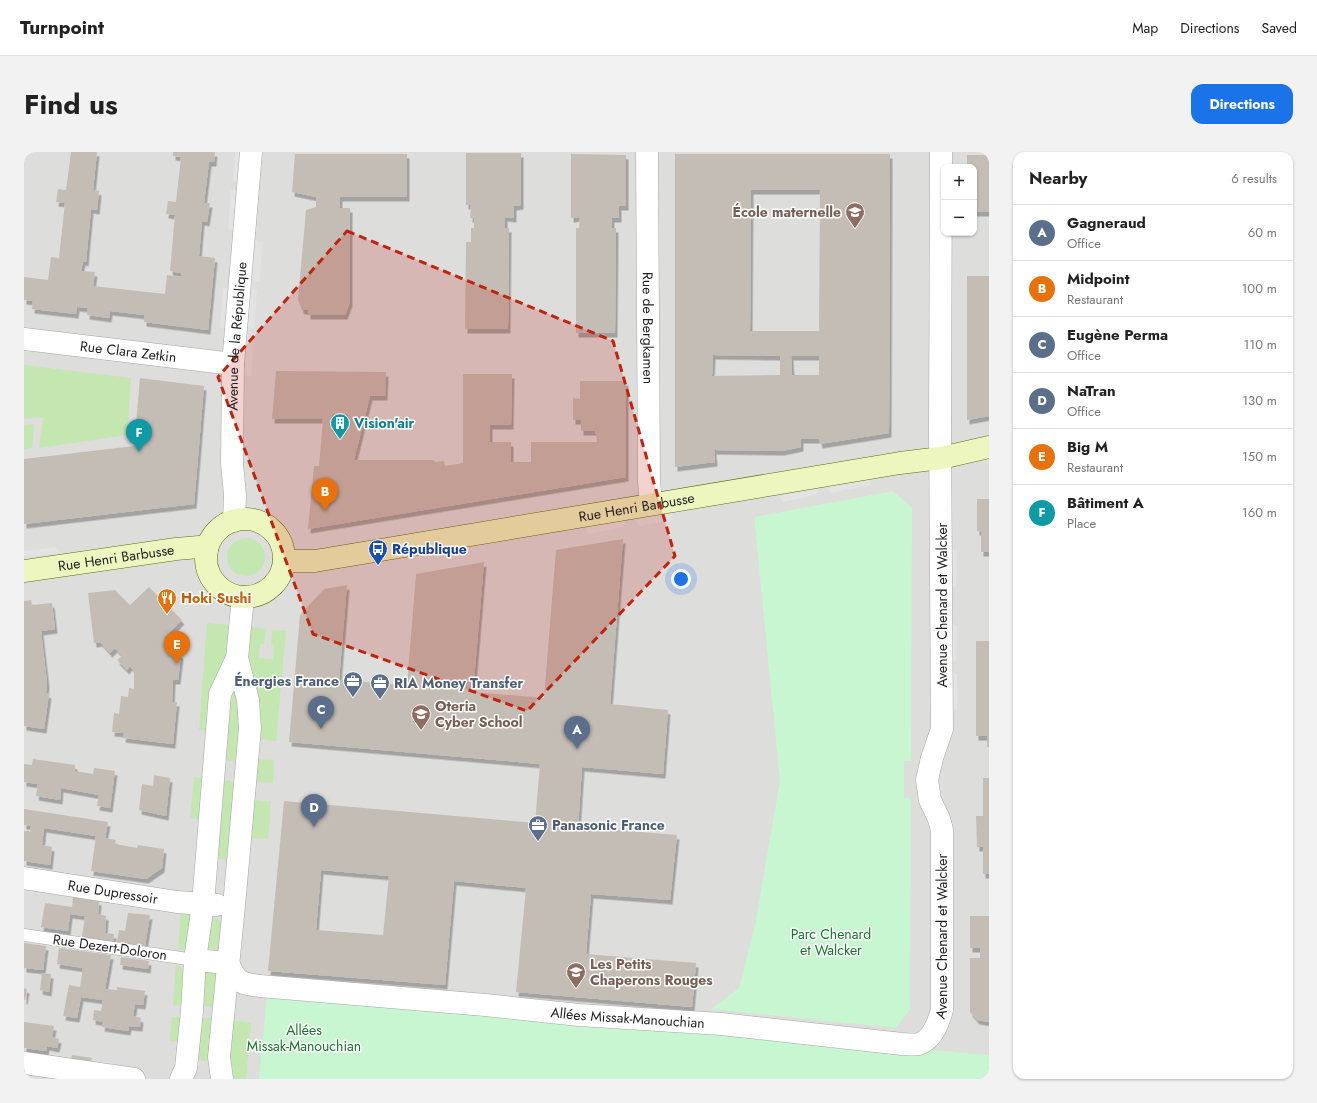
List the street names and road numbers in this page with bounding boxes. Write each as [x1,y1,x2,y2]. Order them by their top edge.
street label: Avenue de la République [223,261,252,411]
street label: Rue de Bergkamen [638,272,658,384]
street label: Rue Clara Zetkin [79,336,178,367]
street label: Rue Henri Barbusse [577,488,696,527]
street label: Avenue Chenard et Walcker [932,522,952,687]
street label: Rue Henri Barbusse [57,539,175,576]
street label: Avenue Chenard et Walcker [930,854,952,1021]
street label: Rue Dupressoir [67,875,159,909]
street label: Rue Dezert-Doloron [52,929,168,965]
street label: Allées Missak-Manouchian [550,1002,705,1033]

